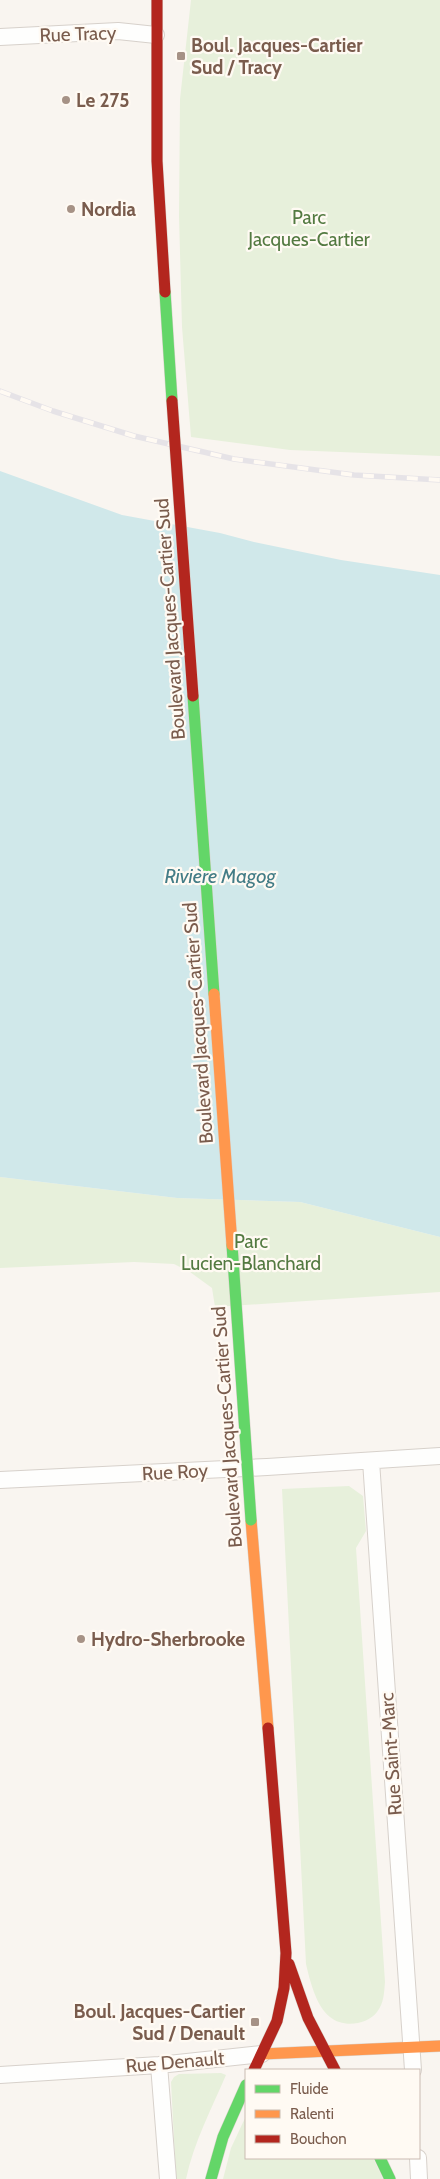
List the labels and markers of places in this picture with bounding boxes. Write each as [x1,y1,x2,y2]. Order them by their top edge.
place label: Boul. Jacques-Cartier Sud / Tracy [191,34,363,79]
marker: Boul. Jacques-Cartier Sud / Tracy [175,50,187,62]
place label: Le 275 [76,89,129,112]
marker: Le 275 [60,94,72,106]
place label: Nordia [81,198,137,221]
marker: Nordia [65,203,77,215]
place label: Hydro-Sherbrooke [91,1628,245,1651]
marker: Hydro-Sherbrooke [75,1633,87,1645]
place label: Boul. Jacques-Cartier Sud / Denault [74,2000,246,2045]
marker: Boul. Jacques-Cartier Sud / Denault [249,2016,261,2028]

